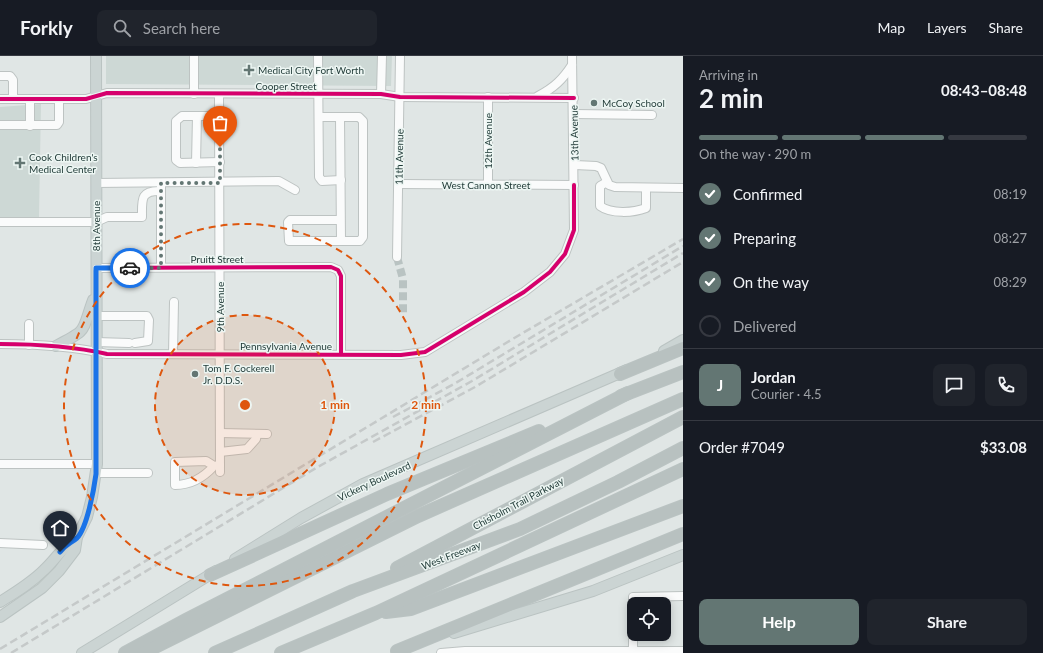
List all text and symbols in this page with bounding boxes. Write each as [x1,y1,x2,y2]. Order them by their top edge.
search box [97,10,377,46]
text: Forkly [20,16,73,39]
icon: search [111,17,133,39]
text: Search here [143,19,220,37]
text: Map [877,19,905,36]
text: Layers [927,19,967,36]
text: Share [989,19,1023,36]
marker: Medical City Fort Worth [243,64,255,76]
place label: Medical City Fort Worth [258,64,364,76]
text: Arriving in [699,67,758,83]
street label: Cooper Street [255,80,317,92]
text: 08:43–08:48 [941,81,1027,99]
text: 2 min [699,82,763,114]
place label: McCoy School [602,97,665,109]
marker: McCoy School [589,98,599,108]
street label: 13th Avenue [568,105,580,161]
pin [203,106,237,147]
icon: bag [209,112,231,134]
street label: 12th Avenue [482,113,494,169]
street label: 11th Avenue [393,129,405,185]
text: On the way · 290 m [699,146,811,162]
place label: Cook Children's Medical Center [29,151,98,175]
marker: Cook Children's Medical Center [14,157,26,169]
street label: West Cannon Street [442,179,531,191]
icon: check [699,183,721,205]
text: Confirmed [733,185,802,203]
text: 08:19 [994,186,1027,202]
street label: 8th Avenue [90,201,102,251]
icon: check [699,227,721,249]
text: Preparing [733,229,796,247]
text: 08:27 [994,230,1027,246]
courier [110,248,150,288]
street label: Pruitt Street [190,253,244,265]
icon: car [119,257,141,279]
icon: check [699,271,721,293]
text: On the way [733,273,809,291]
text: 08:29 [994,274,1027,290]
street label: 9th Avenue [214,282,226,332]
text: Delivered [733,317,796,335]
street label: Pennsylvania Avenue [240,340,332,352]
place label: Tom F. Cockerell Jr. D.D.S. [203,362,274,386]
button: chat [933,364,975,406]
button: phone [985,364,1027,406]
text: Jordan [751,368,796,386]
marker: Tom F. Cockerell Jr. D.D.S. [190,369,200,379]
text: J [717,376,723,394]
text: Courier · 4.5 [751,386,822,402]
text: 1 min [320,397,350,412]
text: 2 min [411,397,441,412]
centre of rings [238,398,252,412]
text: Order #7049 [699,438,785,456]
text: $33.08 [980,438,1027,456]
street label: Vickery Boulevard [335,459,413,503]
street label: Chisholm Trail Parkway [471,474,566,532]
pin [43,511,77,552]
icon: home [49,517,71,539]
street label: West Freeway [420,538,483,572]
map controls [627,597,671,641]
button: locate [627,597,671,641]
button: Help [699,599,859,645]
button: Share [867,599,1027,645]

